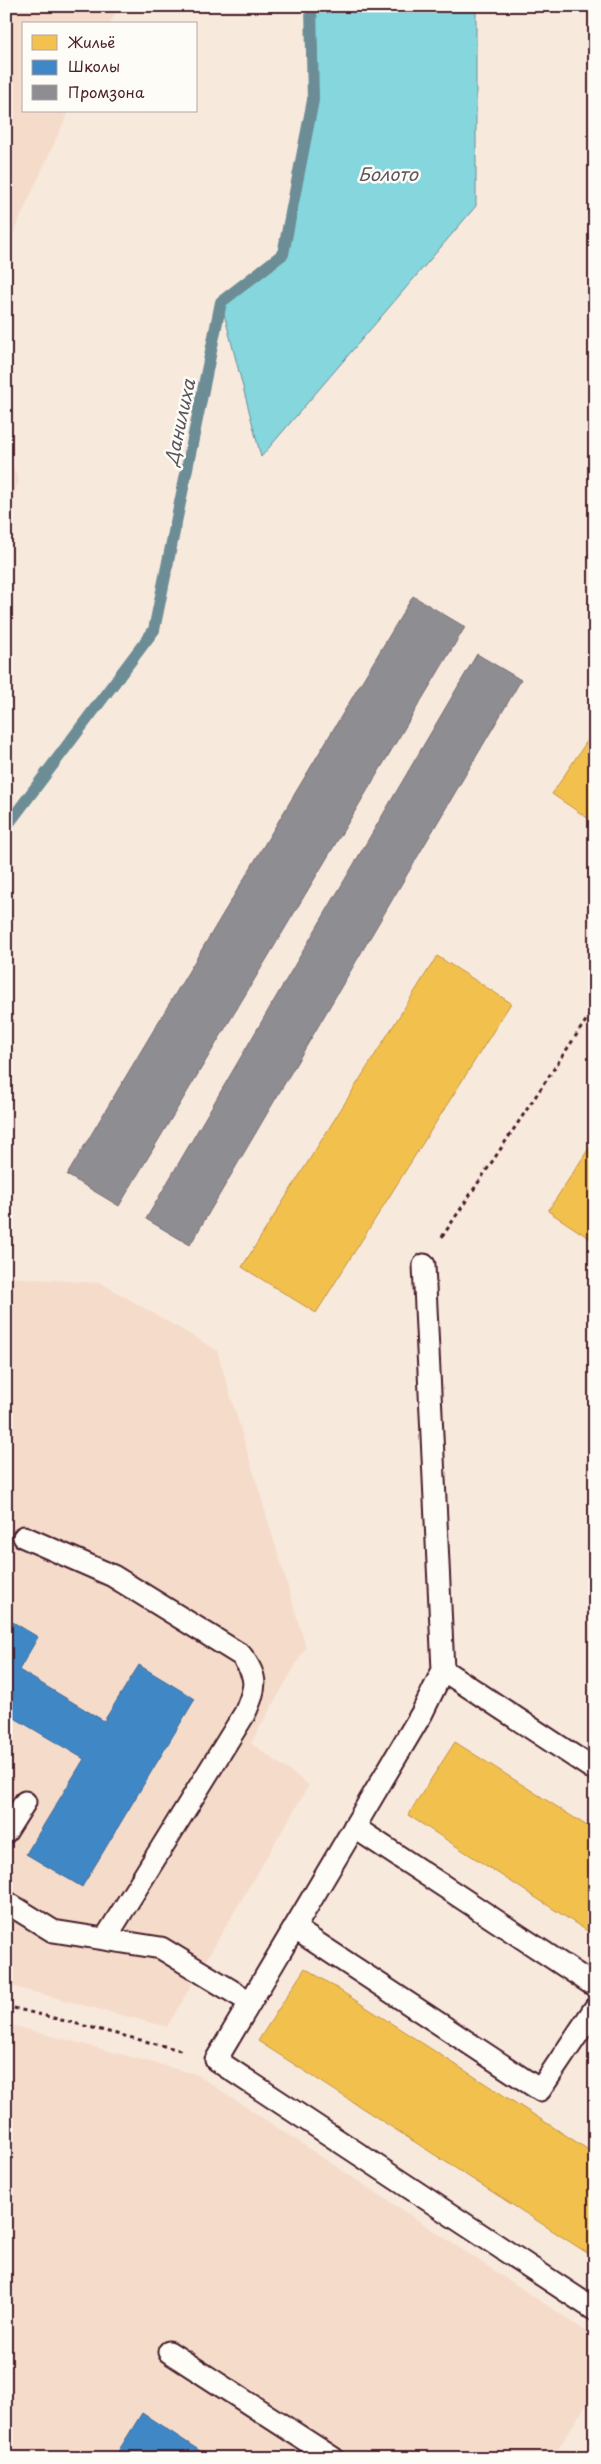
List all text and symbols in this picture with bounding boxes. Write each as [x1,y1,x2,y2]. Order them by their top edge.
legend [22,22,198,112]
text: Жильё [67,30,115,53]
text: Школы [68,54,120,77]
text: Промзона [68,80,145,103]
water label: Болото [358,160,419,187]
water label: Данилиха [156,376,201,469]

